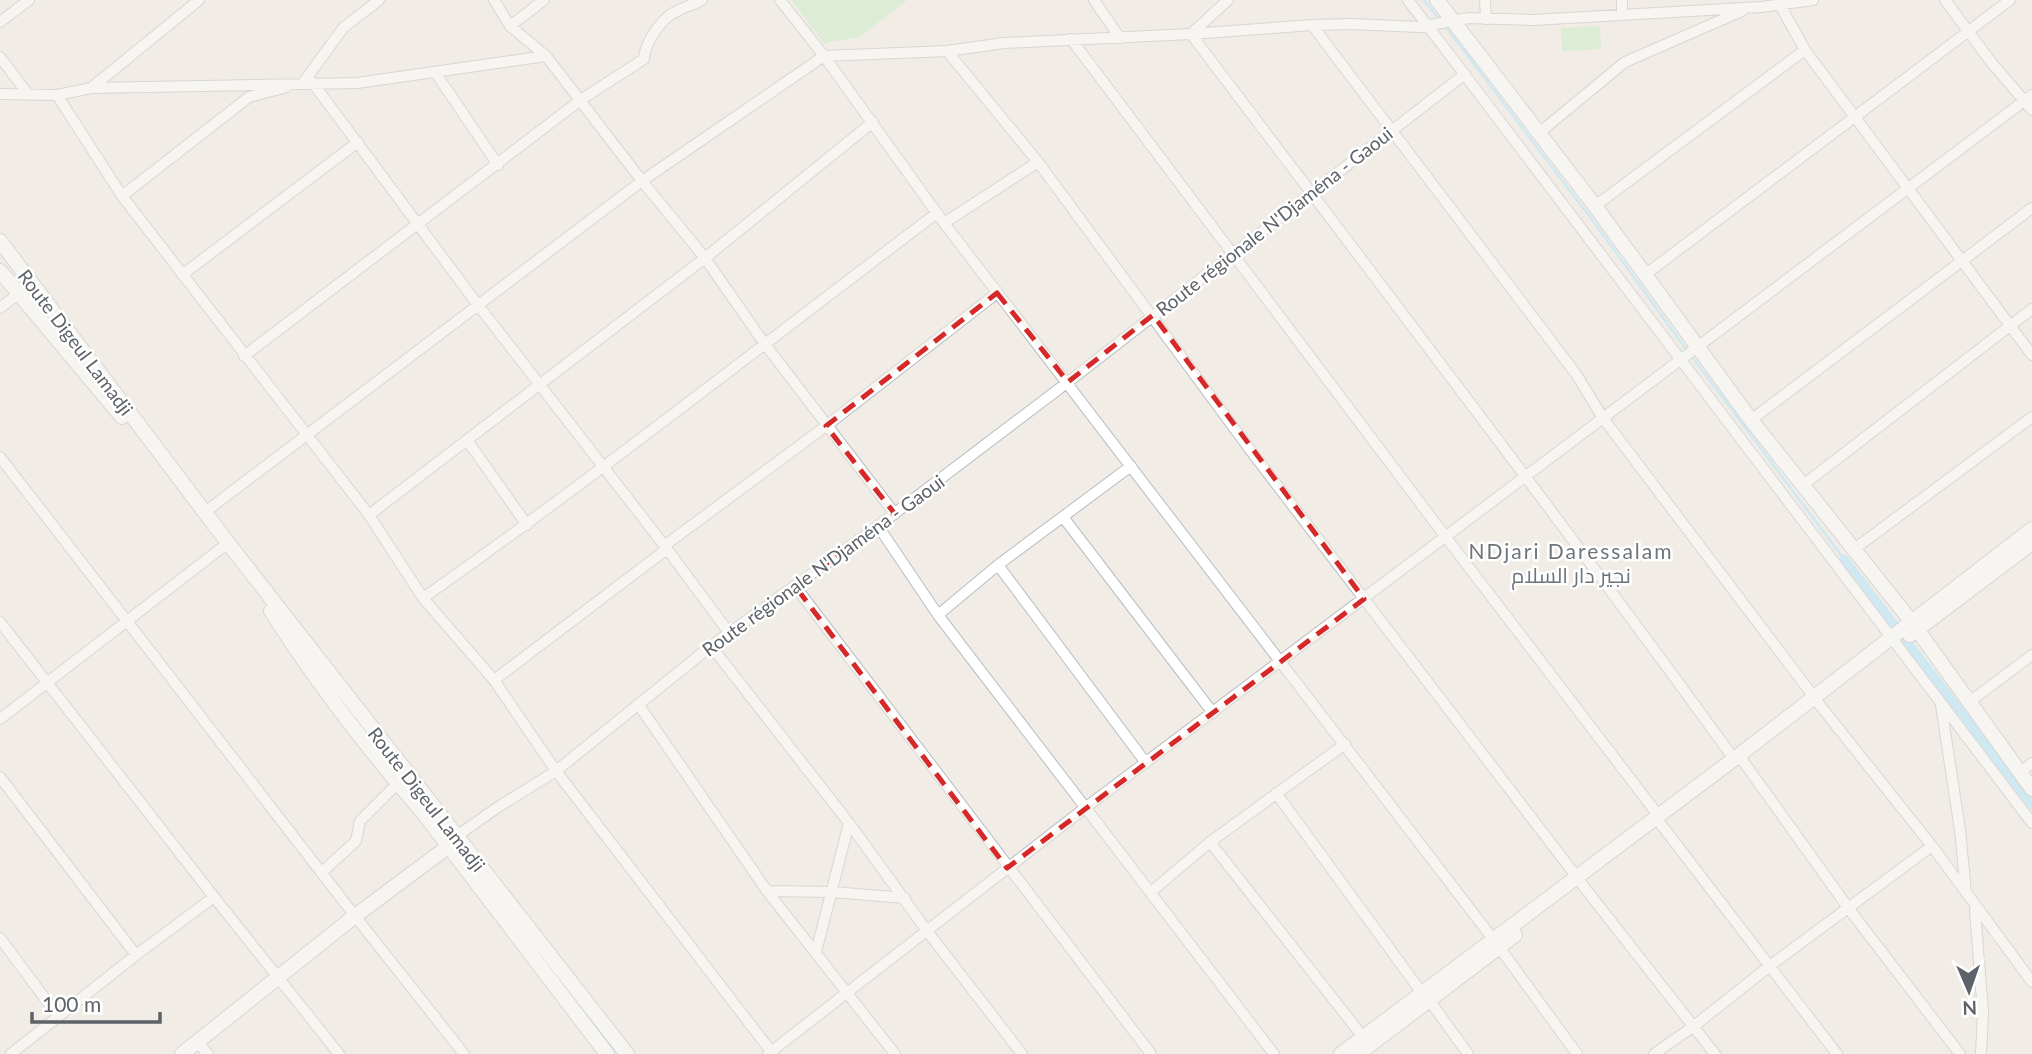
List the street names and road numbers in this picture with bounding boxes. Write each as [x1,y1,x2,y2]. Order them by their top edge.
street label: Route régionale N'Djaména - Gaoui [1151,121,1397,321]
street label: Route Digeul Lamadji [14,264,138,420]
street label: Route régionale N'Djaména - Gaoui [697,469,949,661]
street label: Route Digeul Lamadji [363,722,491,876]

